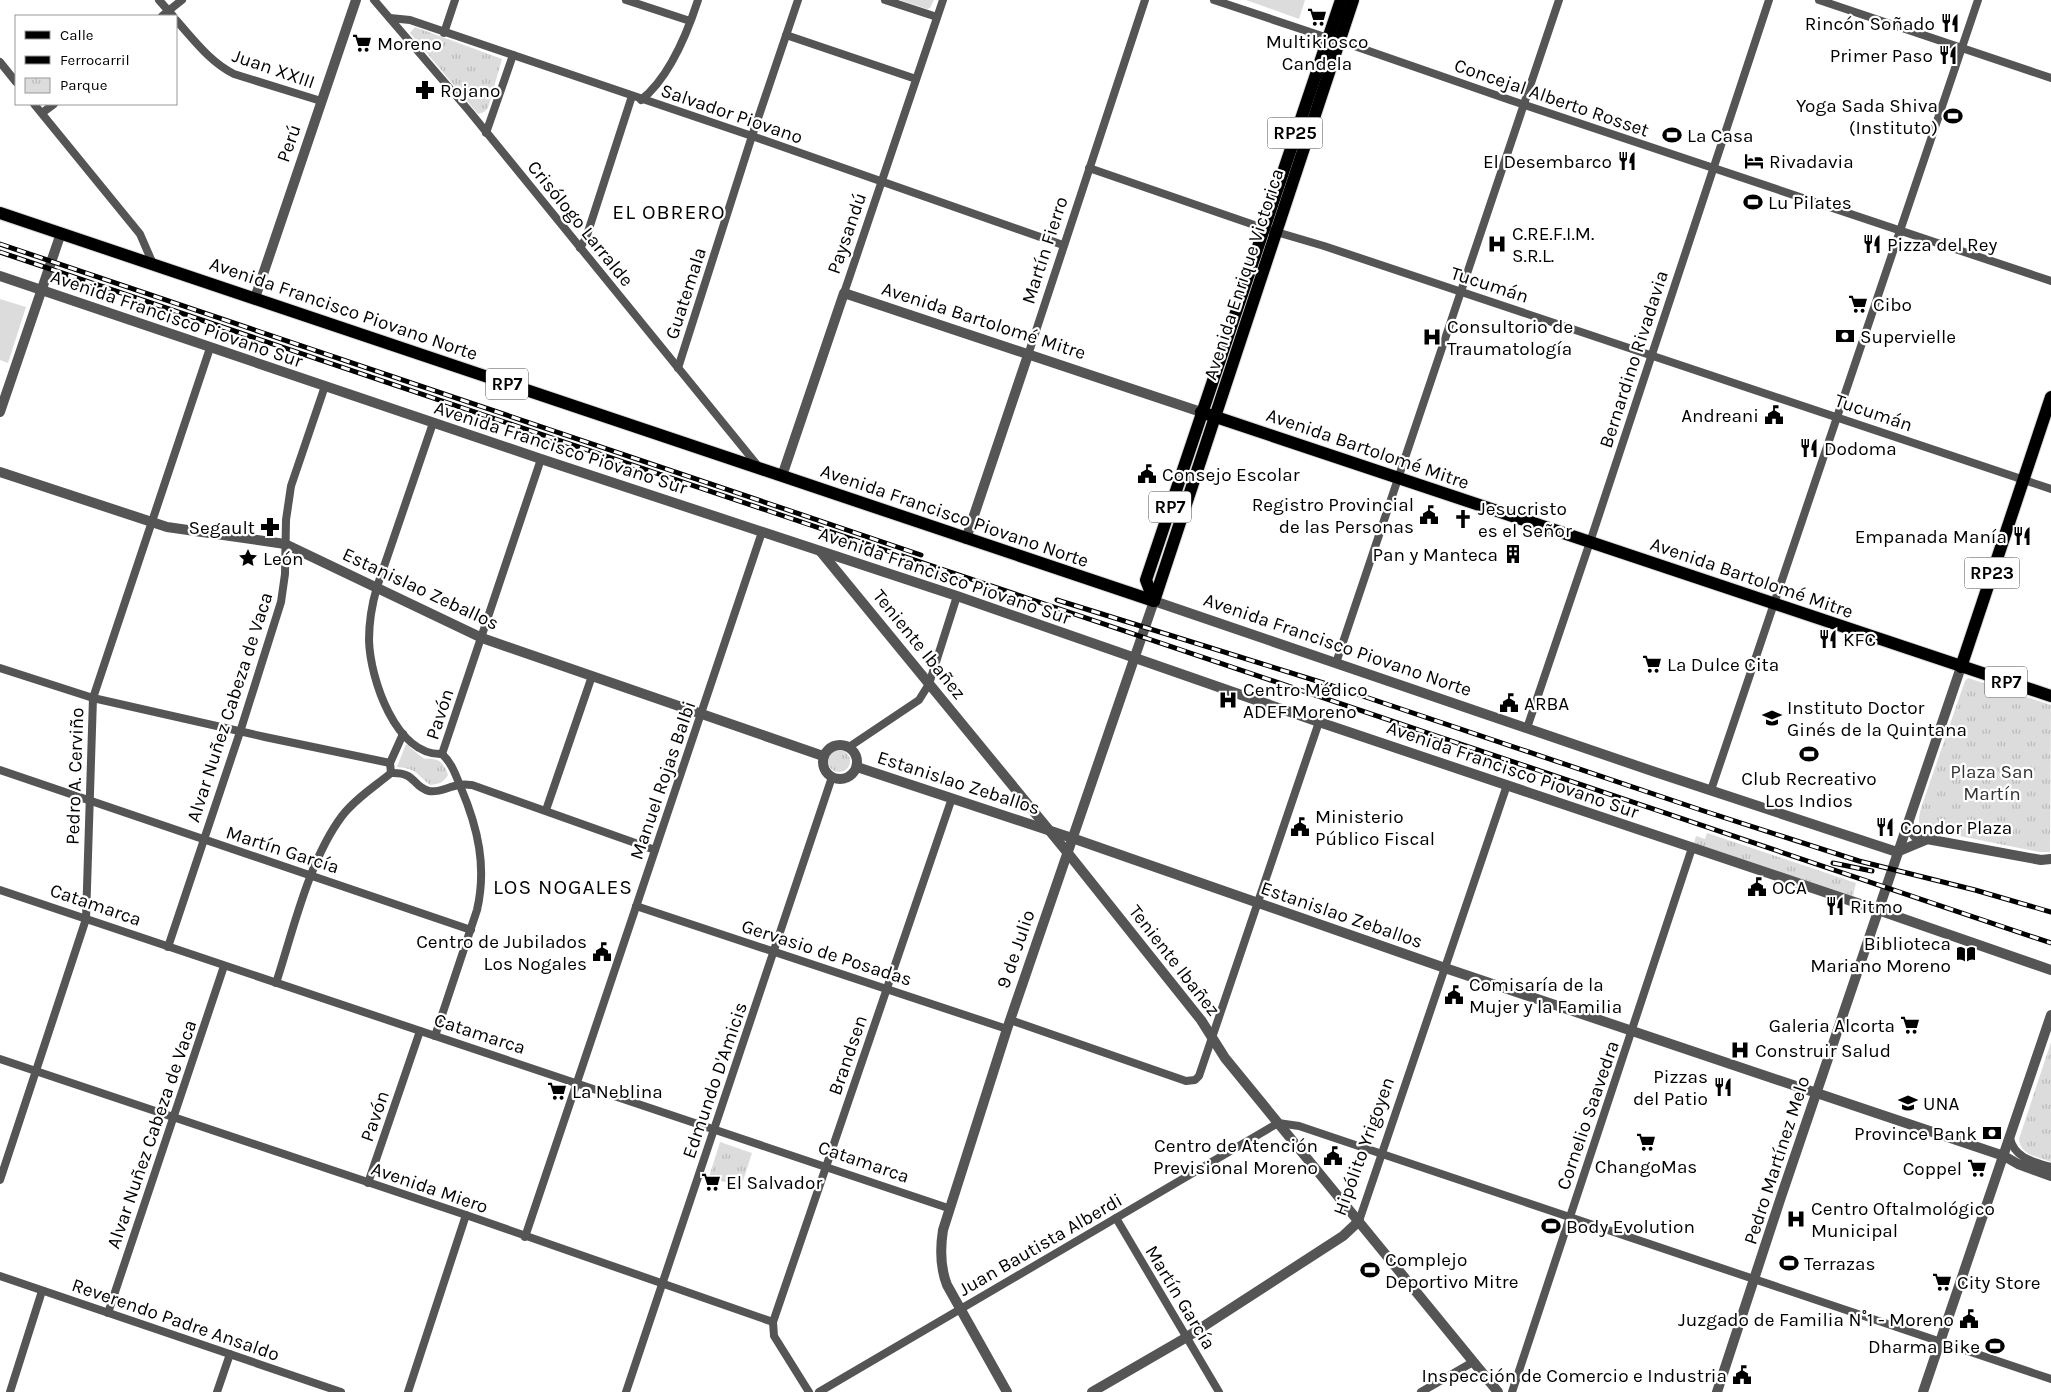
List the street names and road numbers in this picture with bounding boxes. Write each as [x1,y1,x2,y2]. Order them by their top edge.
street label: Juan XXIII [229,45,318,93]
street label: Concejal Alberto Rosset [1451,54,1652,142]
street label: Salvador Piovano [658,79,806,149]
road number: RP25 [1268,118,1322,148]
street label: Perú [272,121,306,165]
street label: Crisólogo Larralde [523,156,638,291]
street label: Avenida Enrique Victorica [1199,166,1289,383]
street label: Paysandú [823,190,871,277]
street label: Martín Fierro [1017,194,1073,307]
street label: Guatemala [661,245,711,342]
street label: Avenida Francisco Piovano Norte [207,253,481,365]
street label: Tucumán [1448,262,1531,308]
street label: Avenida Francisco Piovano Sur [48,265,306,373]
street label: Bernardino Rivadavia [1595,268,1673,451]
street label: Avenida Bartolomé Mitre [879,278,1088,364]
road number: RP7 [486,368,528,399]
street label: Tucumán [1832,389,1915,436]
street label: Avenida Francisco Piovano Sur [431,397,690,499]
street label: Avenida Bartolomé Mitre [1263,404,1472,494]
street label: Avenida Francisco Piovano Norte [818,460,1092,572]
road number: RP7 [1149,492,1191,522]
street label: Avenida Francisco Piovano Sur [816,522,1074,630]
street label: Avenida Bartolomé Mitre [1647,533,1856,623]
street label: Estanislao Zeballos [339,543,502,635]
road number: RP23 [1964,558,2020,588]
street label: Teniente Ibañez [868,585,970,704]
street label: Avenida Francisco Piovano Norte [1201,589,1475,701]
street label: Alvar Nuñez Cabeza de Vaca [182,590,278,825]
road number: RP7 [1985,666,2027,698]
street label: Pavón [421,686,459,743]
street label: Manuel Rojas Balbi [625,698,700,863]
street label: Pedro A. Cerviño [62,707,88,845]
street label: Avenida Francisco Piovano Sur [1384,716,1642,824]
street label: Estanislao Zeballos [875,746,1043,820]
street label: Martín García [223,821,342,879]
street label: Estanislao Zeballos [1258,877,1426,953]
street label: Catamarca [47,879,144,931]
street label: Teniente Ibañez [1124,901,1224,1021]
street label: 9 de Julio [992,907,1040,991]
street label: Gervasio de Posadas [739,915,915,991]
street label: Edmundo D'Amicis [678,999,752,1161]
street label: Catamarca [431,1009,528,1059]
street label: Brandsen [824,1012,872,1098]
street label: Alvar Nuñez Cabeza de Vaca [102,1017,201,1252]
street label: Cornelio Saavedra [1552,1038,1624,1193]
street label: Pedro Martínez Melo [1739,1073,1815,1247]
street label: Hipólito Yrigoyen [1329,1074,1399,1219]
street label: Pavón [356,1088,394,1145]
street label: Catamarca [815,1136,912,1188]
street label: Avenida Miero [368,1158,491,1218]
street label: Juan Bautista Alberdi [955,1189,1126,1301]
street label: Martín García [1140,1241,1220,1354]
street label: Reverendo Padre Ansaldo [69,1274,282,1366]

